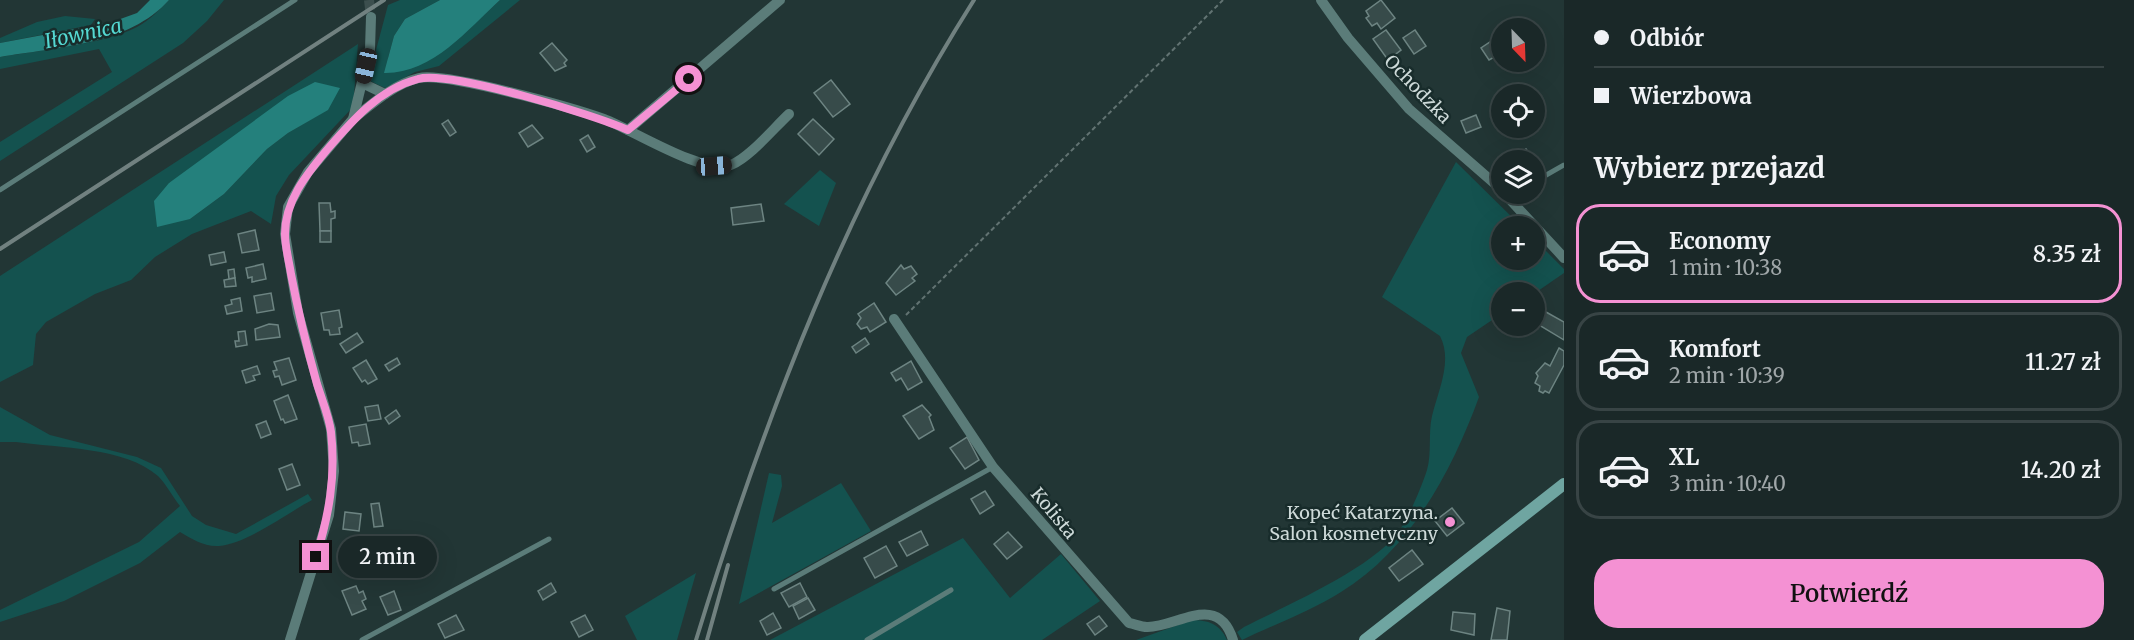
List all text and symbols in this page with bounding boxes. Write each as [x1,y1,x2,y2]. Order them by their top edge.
water label: Iłownica [42,13,124,53]
north arrow [1491,18,1545,72]
map controls [1491,18,1545,336]
text: Odbiór [1630,24,1704,52]
car [353,46,379,86]
street label: Ochodzka [1380,50,1457,128]
route start [675,65,702,92]
text: Wierzbowa [1630,82,1752,110]
button: locate [1491,84,1545,138]
button: layers [1491,150,1545,204]
text: Wybierz przejazd [1594,151,1825,185]
car [695,156,733,176]
button: + [1491,216,1545,270]
icon: car [1597,227,1651,281]
text: Economy [1669,227,1770,255]
text: 8.35 zł [2033,240,2101,268]
text: 1 min · 10:38 [1669,255,1782,280]
button: − [1491,282,1545,336]
icon: car [1597,335,1651,389]
text: Komfort [1669,335,1761,363]
text: 11.27 zł [2025,348,2101,376]
text: 2 min · 10:39 [1669,363,1785,388]
icon: car [1597,443,1651,497]
text: XL [1669,443,1699,471]
text: 14.20 zł [2021,456,2101,484]
text: 3 min · 10:40 [1669,471,1786,496]
street label: Kolista [1026,483,1082,544]
place label: Kopeć Katarzyna. Salon kosmetyczny [1269,501,1439,545]
marker: Kopeć Katarzyna. Salon kosmetyczny [1443,515,1457,529]
callout: 2 min [337,536,436,578]
route end [302,543,329,570]
text: 2 min [359,544,416,569]
button: Potwierdź [1594,559,2104,628]

